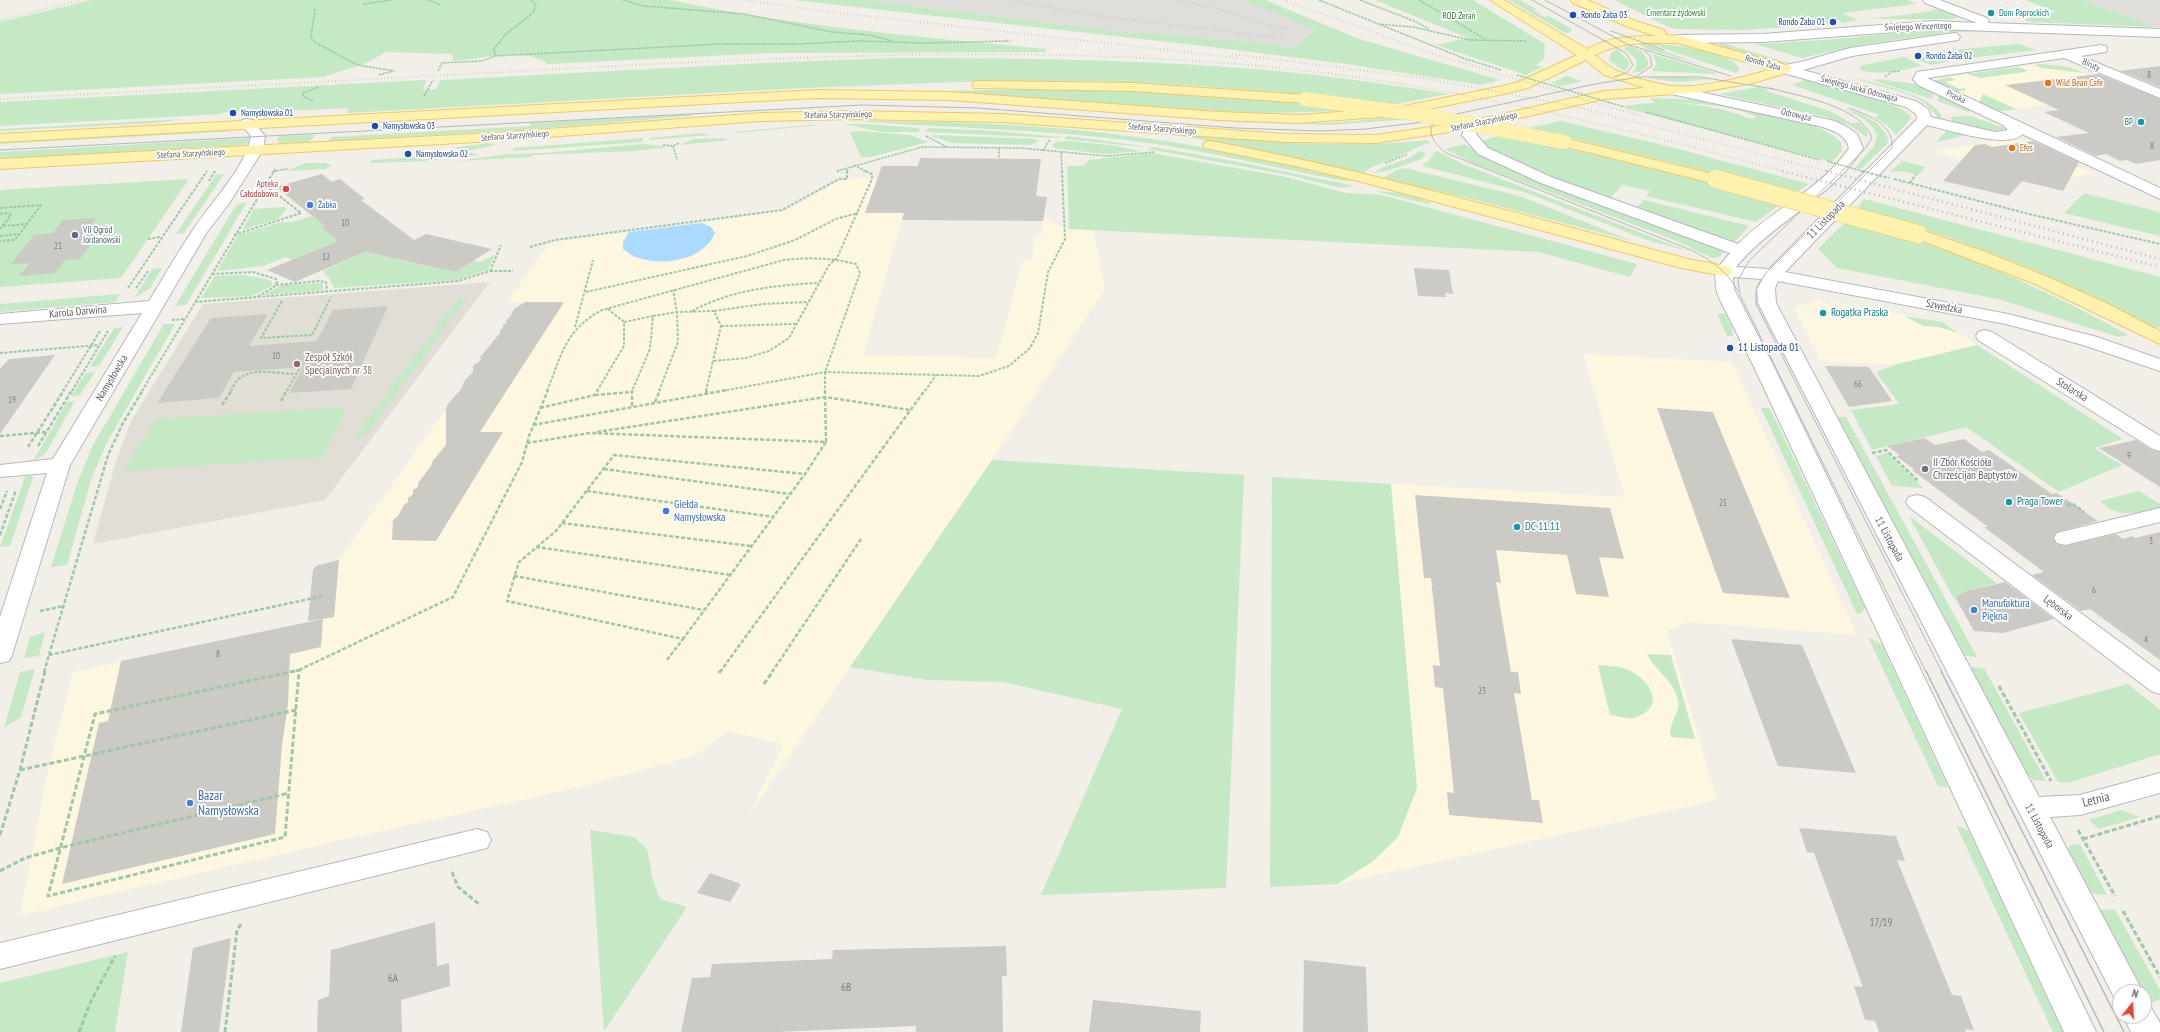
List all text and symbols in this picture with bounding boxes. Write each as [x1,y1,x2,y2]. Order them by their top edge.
park label: Cmentarz żydowski [1646,8,1706,18]
marker: Dom Paprockich [1986,8,1996,18]
place label: Dom Paprockich [1999,8,2049,18]
marker: Rondo Żaba 03 [1568,10,1578,20]
place label: Rondo Żaba 03 [1581,10,1627,20]
park label: ROD Żerań [1443,11,1475,21]
place label: Rondo Żaba 01 [1779,17,1825,27]
marker: Rondo Żaba 01 [1828,17,1838,27]
street label: Świętego Wincentego [1884,20,1952,34]
marker: Rondo Żaba 02 [1913,51,1923,61]
place label: Rondo Żaba 02 [1926,51,1972,61]
street label: Rondo Żaba [1744,53,1782,73]
street label: Biruty [2080,56,2102,74]
house number: 8 [2147,70,2151,80]
street label: Świętego Jacka Odrowąża [1819,74,1899,104]
marker: Wild Bean Cafe [2043,78,2053,88]
place label: Wild Bean Cafe [2056,78,2103,88]
street label: Praska [1945,88,1967,106]
street label: Odrowąża [1780,106,1812,124]
marker: Namysłowska 01 [228,108,238,118]
place label: Namysłowska 01 [241,108,293,118]
street label: Stefana Starzyńskiego [804,109,872,121]
street label: Stefana Starzyńskiego [1450,110,1518,134]
place label: BP [2125,117,2133,127]
marker: BP [2136,117,2146,127]
marker: Namysłowska 03 [370,121,380,131]
place label: Namysłowska 03 [383,121,435,131]
street label: Stefana Starzyńskiego [1128,121,1196,137]
street label: Stefana Starzyńskiego [481,128,549,144]
house number: 8 [2150,141,2154,151]
marker: Efes [2007,143,2017,153]
place label: Efes [2020,143,2033,153]
street label: Stefana Starzyńskiego [157,147,225,161]
marker: Namysłowska 02 [403,149,413,159]
place label: Namysłowska 02 [416,149,468,159]
place label: Apteka Całodobowa [240,179,278,200]
marker: Apteka Całodobowa [281,184,291,194]
street label: 11 Listopada [1804,198,1848,242]
marker: Żabka [305,200,315,210]
place label: Żabka [318,200,336,210]
house number: 10 [341,218,349,228]
place label: VII Ogród Jordanowski [83,225,121,246]
marker: VII Ogród Jordanowski [70,230,80,240]
house number: 21 [54,241,62,251]
house number: 12 [322,252,330,262]
street label: Szwedzka [1925,297,1963,317]
street label: Karola Darwina [49,303,107,321]
place label: Rogatka Praska [1831,306,1888,320]
marker: Rogatka Praska [1818,308,1828,318]
place label: 11 Listopada 01 [1738,341,1799,355]
marker: 11 Listopada 01 [1725,343,1735,353]
house number: 10 [272,351,280,361]
place label: Zespół Szkół Specjalnych nr 38 [305,351,372,377]
street label: Namysłowska [93,353,131,403]
marker: Zespół Szkół Specjalnych nr 38 [292,359,302,369]
street label: Stolarska [2054,375,2090,405]
house number: 66 [1854,379,1862,389]
house number: 19 [8,395,16,405]
house number: 9 [2127,451,2131,461]
place label: II Zbór Kościóła Chrześcijan Baptystów [1933,456,2017,482]
marker: II Zbór Kościóła Chrześcijan Baptystów [1920,464,1930,474]
place label: Praga Tower [2017,495,2063,509]
marker: Praga Tower [2004,497,2014,507]
place label: Giełda Namysłowska [674,498,725,524]
house number: 25 [1719,498,1727,508]
marker: Giełda Namysłowska [661,506,671,516]
street label: 11 Listopada [1872,514,1906,564]
place label: DC 11.11 [1525,520,1560,534]
marker: DC 11.11 [1512,522,1522,532]
house number: 3 [2149,536,2153,546]
house number: 6 [2092,585,2096,595]
street label: Lęborska [2041,593,2075,623]
place label: Manufaktura Piękna [1982,597,2030,623]
marker: Manufaktura Piękna [1969,605,1979,615]
house number: 4 [2144,635,2148,645]
house number: 8 [216,649,220,659]
house number: 23 [1478,686,1486,696]
place label: Bazar Namysłowska [198,788,259,819]
street label: Letnia [2081,789,2111,811]
marker: Bazar Namysłowska [185,798,195,808]
street label: 11 Listopada [2022,801,2056,851]
house number: 17/19 [1869,916,1893,930]
house number: 6A [388,972,398,986]
house number: 6B [841,981,851,995]
north arrow [2112,984,2152,1024]
text: N [2130,986,2140,1001]

